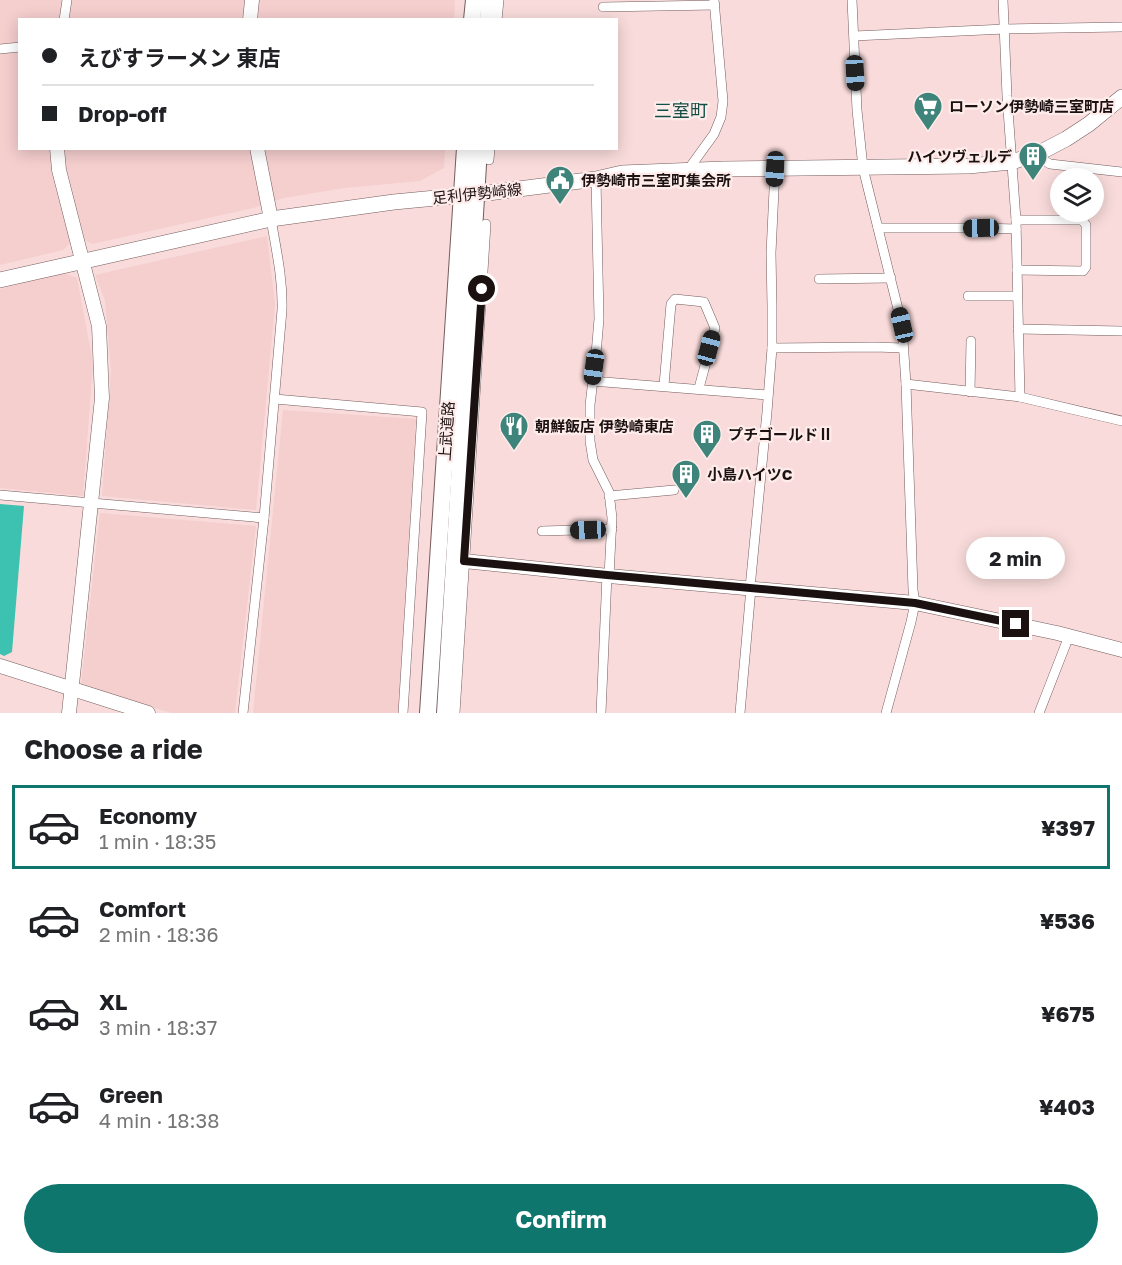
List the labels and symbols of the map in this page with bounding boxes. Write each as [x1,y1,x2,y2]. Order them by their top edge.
car [845,55,865,91]
supermarket icon: ローソン伊勢崎三室町店 [912,90,944,132]
place label: ローソン伊勢崎三室町店 [949,97,1114,115]
district label: 三室町 [654,99,708,121]
building icon: ハイツヴェルデ [1017,140,1049,182]
place label: ハイツヴェルデ [907,147,1012,165]
car [765,151,785,187]
public building icon: 伊勢崎市三室町集会所 [544,164,576,206]
place label: 伊勢崎市三室町集会所 [581,171,731,189]
street label: 足利伊勢崎線 [431,179,523,207]
car [963,219,999,237]
route start [468,275,495,302]
car [889,305,915,345]
car [696,328,722,368]
car [583,348,605,386]
street label: 上武道路 [435,400,457,462]
restaurant icon: 朝鮮飯店 伊勢崎東店 [498,410,530,452]
place label: 朝鮮飯店 伊勢崎東店 [535,417,674,435]
building icon: プチゴールドⅡ [691,418,723,460]
place label: プチゴールドⅡ [728,425,833,443]
building icon: 小島ハイツC [670,458,702,500]
place label: 小島ハイツC [707,465,793,483]
car [570,520,606,540]
callout: 2 min [966,537,1066,579]
route end [1002,610,1029,637]

